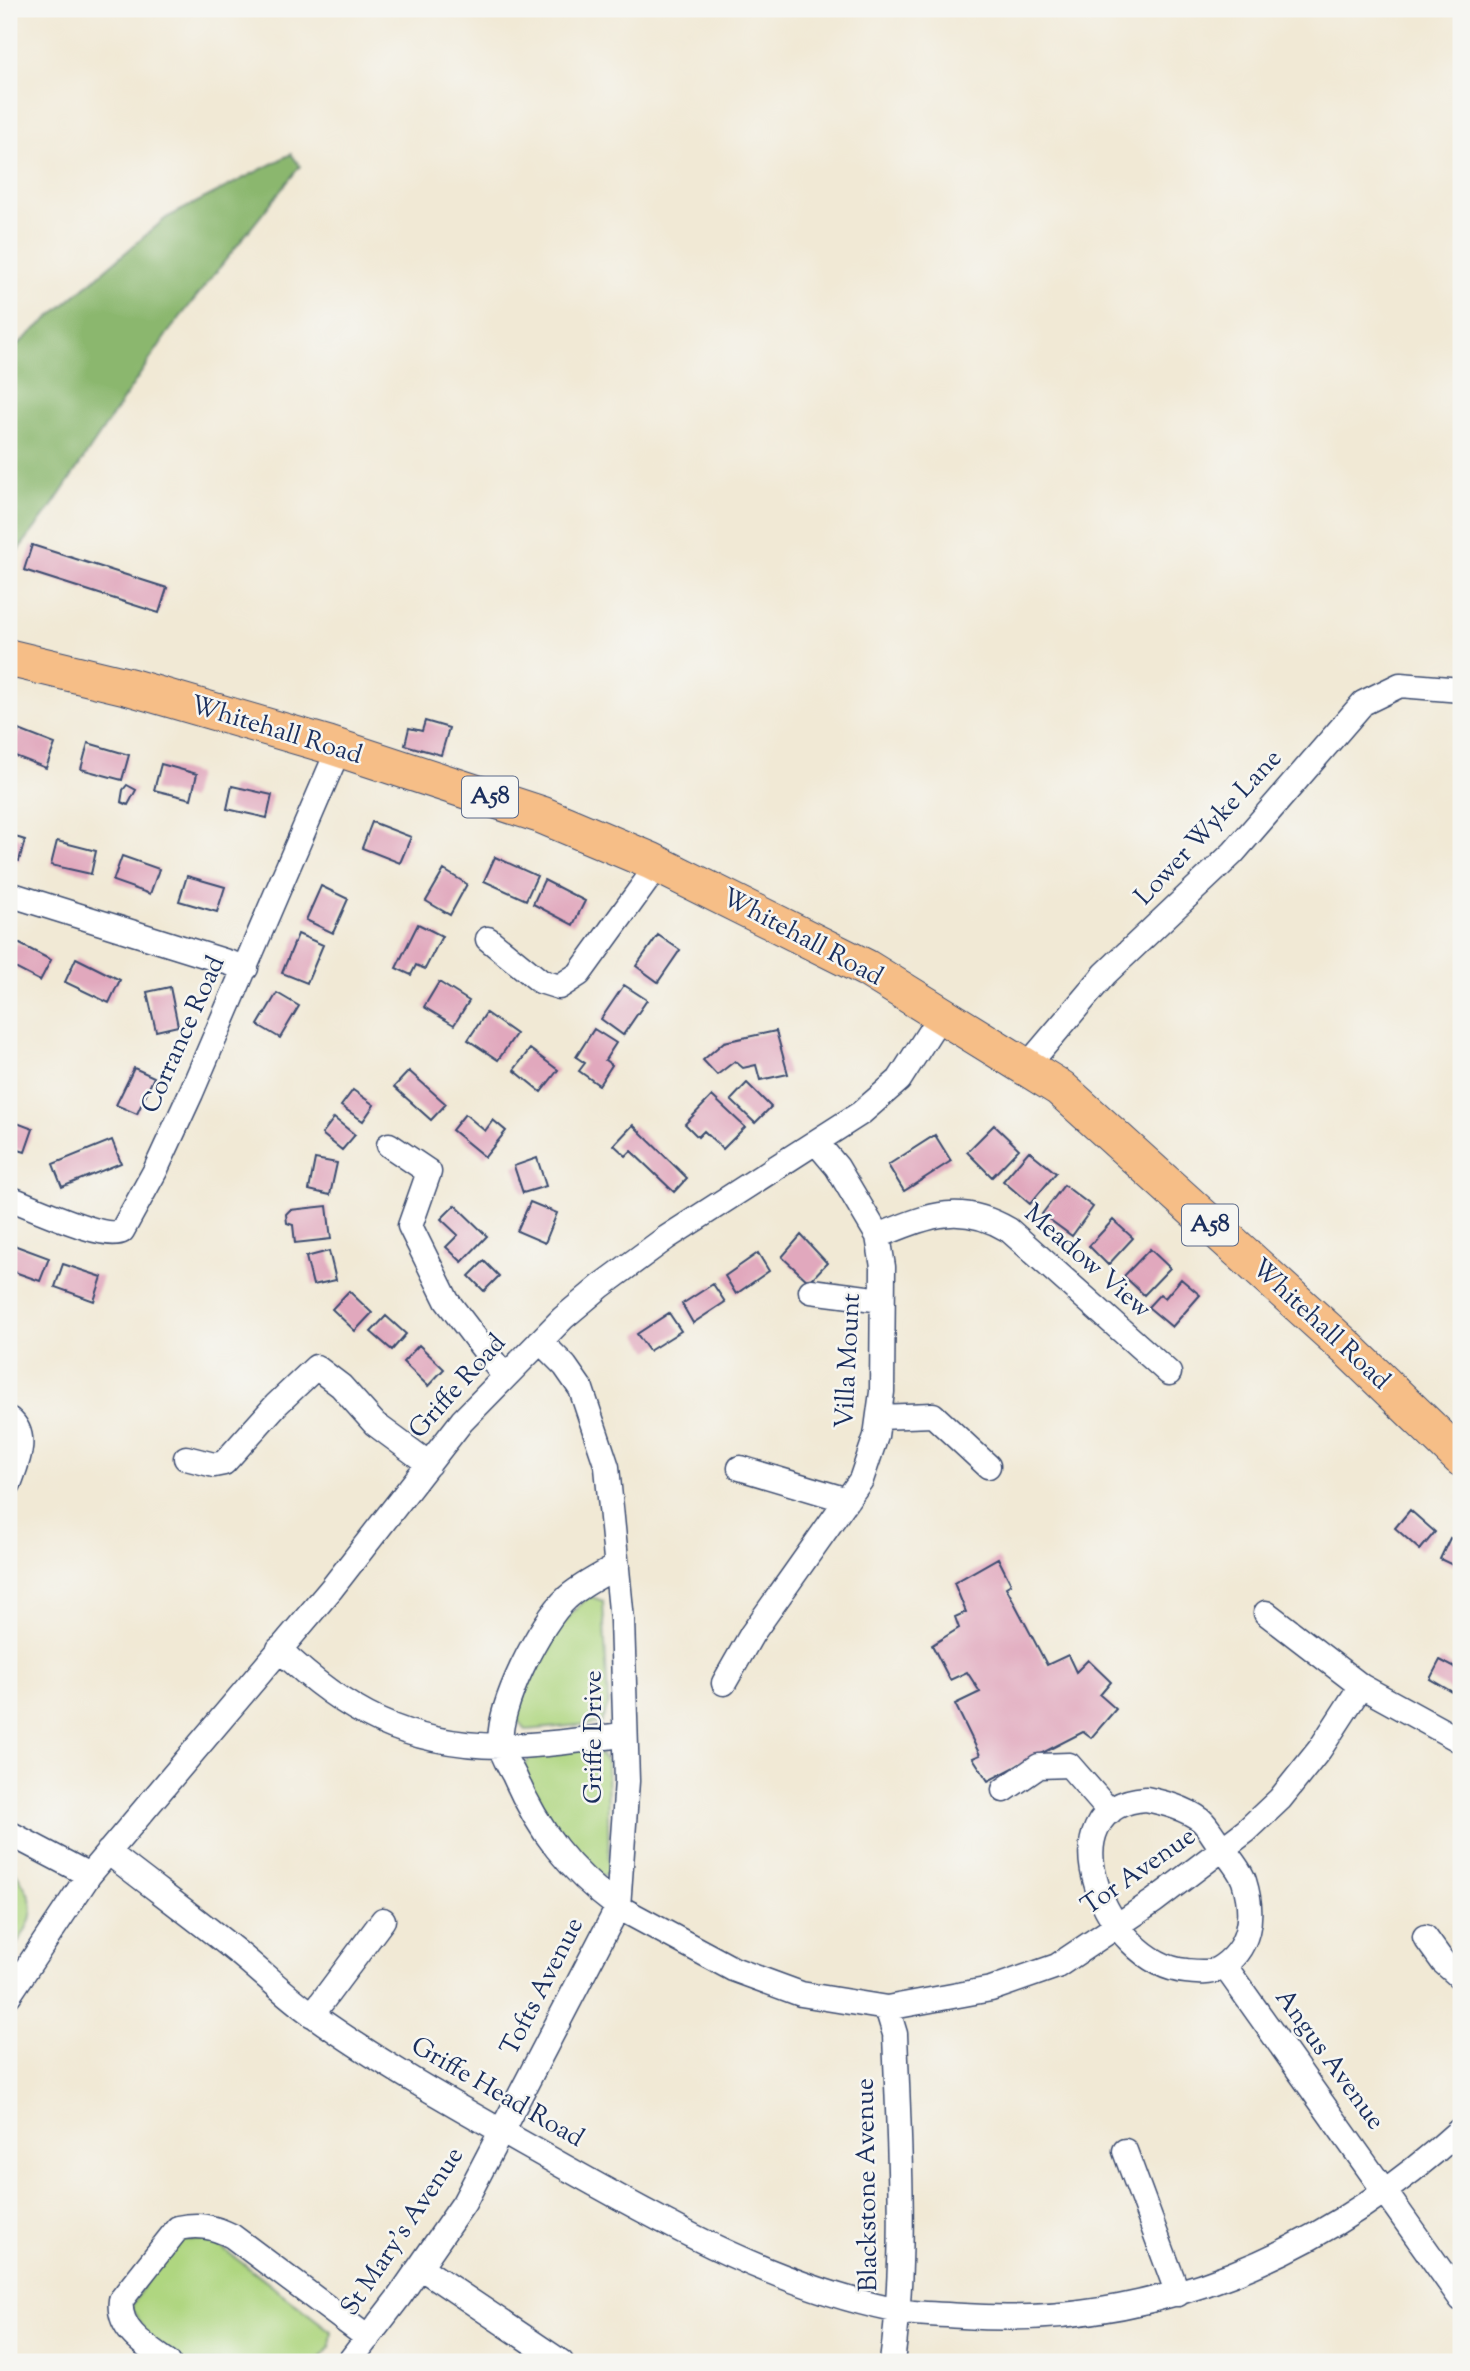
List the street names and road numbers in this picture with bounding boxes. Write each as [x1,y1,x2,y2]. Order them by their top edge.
street label: Whitehall Road [185,687,367,775]
street label: Lower Wyke Lane [1127,742,1291,914]
road number: A58 [462,776,518,818]
street label: Whitehall Road [715,880,890,996]
street label: Corrance Road [133,950,235,1120]
street label: Meadow View [1015,1196,1159,1328]
road number: A58 [1182,1204,1238,1246]
street label: Whitehall Road [1242,1251,1398,1399]
street label: Villa Mount [827,1292,871,1430]
street label: Griffe Road [401,1326,515,1448]
street label: Griffe Drive [576,1670,613,1804]
street label: Tor Avenue [1074,1819,1204,1925]
street label: Tofts Avenue [492,1911,594,2063]
street label: Angus Avenue [1265,1982,1393,2138]
street label: Griffe Head Road [404,2028,591,2158]
street label: Blackstone Avenue [848,2078,888,2292]
street label: St Mary's Avenue [333,2140,473,2324]

